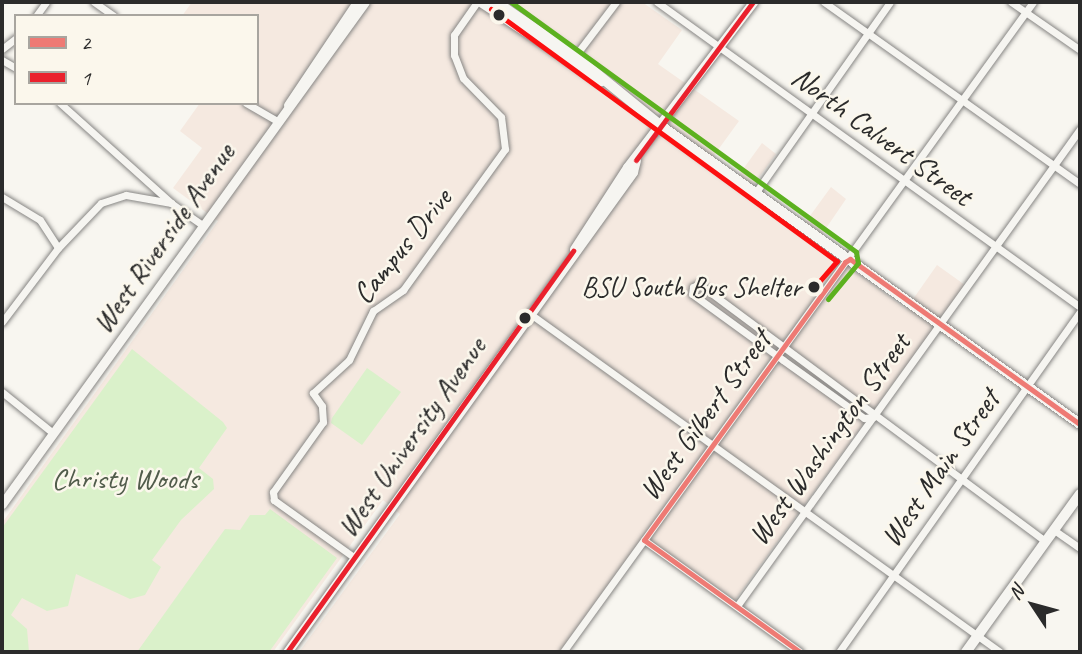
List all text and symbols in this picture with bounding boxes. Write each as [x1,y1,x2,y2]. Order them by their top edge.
unlabelled marker [492,8,506,22]
legend [14,14,259,105]
text: 2 [81,30,90,56]
street label: North Calvert Street [784,58,980,214]
text: 1 [81,65,90,91]
street label: West Riverside Avenue [84,135,242,341]
street label: Campus Drive [345,181,459,311]
place label: BSU South Bus Shelter [580,270,801,304]
marker: BSU South Bus Shelter [807,280,821,294]
unlabelled marker [518,311,532,325]
street label: West Gilbert Street [631,323,779,507]
street label: West Washington Street [740,326,918,552]
street label: West University Avenue [329,330,493,544]
street label: West Main Street [872,382,1008,554]
park label: Christy Woods [52,460,198,496]
north arrow [998,570,1068,640]
text: N [1003,581,1029,604]

